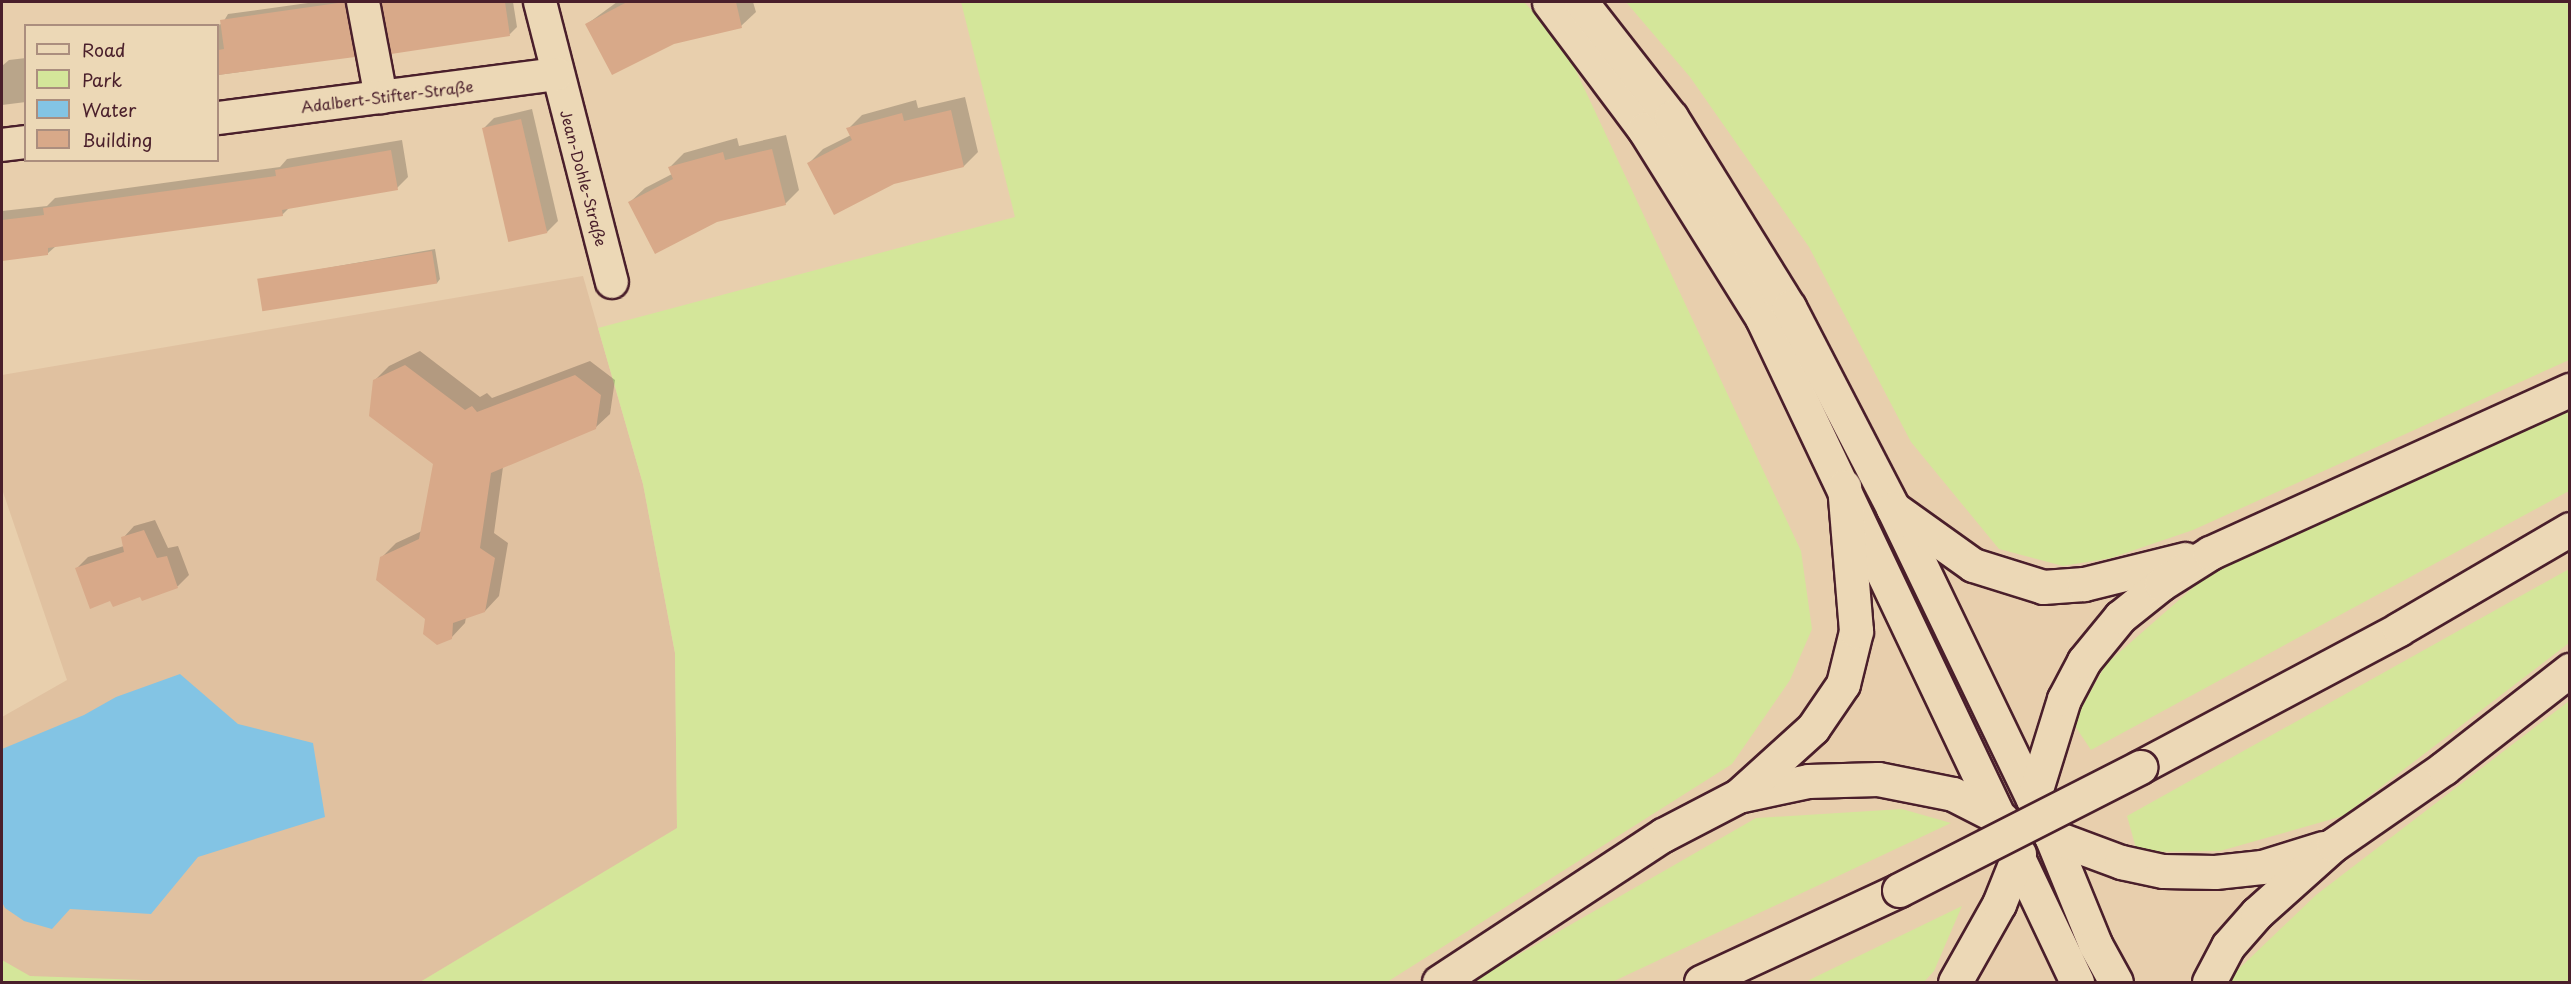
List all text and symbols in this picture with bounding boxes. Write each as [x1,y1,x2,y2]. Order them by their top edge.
legend [24,24,219,162]
text: Road [82,36,126,63]
text: Park [82,66,122,93]
street label: Adalbert-Stifter-Straße [300,77,474,115]
text: Water [82,96,136,123]
street label: Jean-Dohle-Straße [557,108,611,248]
text: Building [82,126,152,153]

